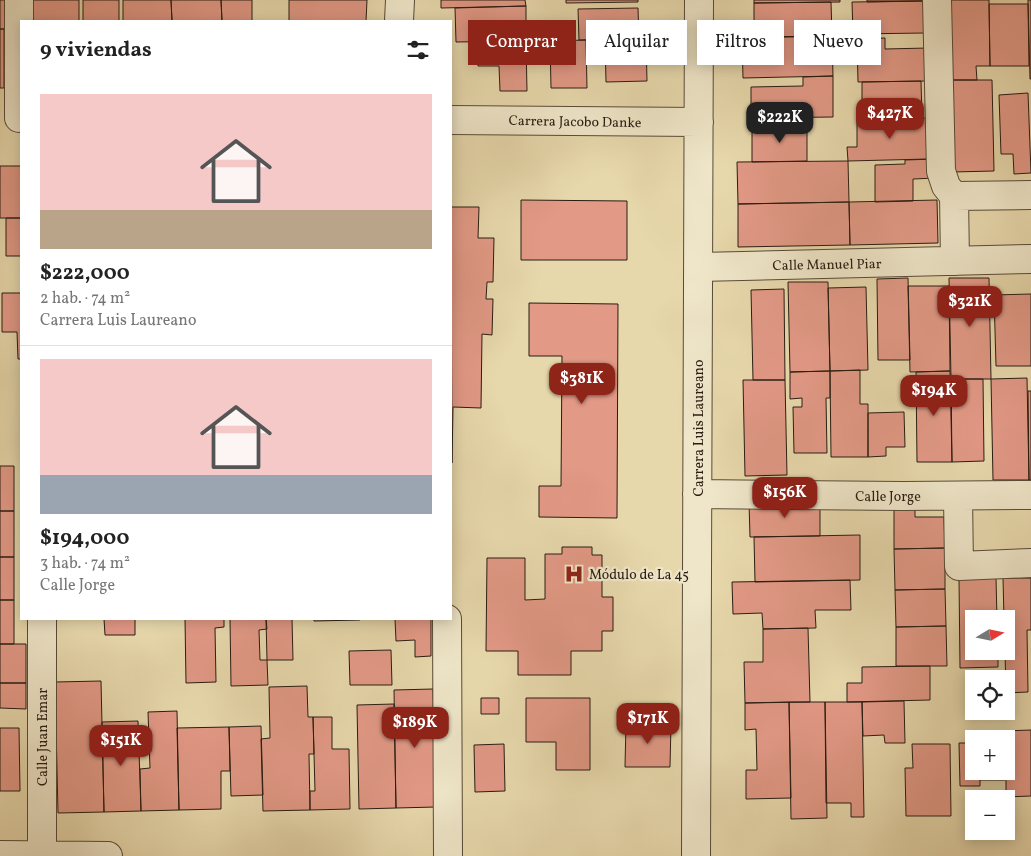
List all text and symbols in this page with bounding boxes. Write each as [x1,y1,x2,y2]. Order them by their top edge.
chip: Comprar [468,20,576,65]
chip: Alquilar [586,20,687,65]
chip: Filtros [697,20,784,65]
chip: Nuevo [794,20,881,65]
text: 9 viviendas [40,36,152,65]
icon: filters [404,36,432,64]
pin: $427K [855,98,925,140]
pin: $222K [745,102,815,144]
text: $427K [867,103,913,125]
text: $222K [757,107,803,129]
street label: Carrera Jacobo Danke [508,112,642,133]
icon: home [191,126,281,216]
street label: Calle Manuel Piar [772,255,882,276]
text: $222,000 [40,259,130,288]
pin: $321K [935,286,1005,328]
text: 2 hab. · 74 m² [40,288,130,310]
text: $321K [948,291,992,313]
text: Carrera Luis Laureano [40,310,196,332]
street label: Carrera Luis Laureano [690,360,709,496]
pin: $381K [547,362,617,405]
text: $381K [560,368,604,390]
pin: $194K [899,374,969,417]
text: $194K [911,380,957,402]
icon: home [191,392,281,482]
pin: $156K [750,476,820,519]
text: $156K [763,482,807,504]
street label: Calle Jorge [855,488,921,507]
text: $194,000 [40,524,129,553]
text: 3 hab. · 74 m² [40,553,130,575]
hospital icon: Módulo de La 45 [563,563,585,585]
place label: Módulo de La 45 [589,566,689,585]
text: Calle Jorge [40,575,115,597]
north arrow [965,610,1015,660]
map controls [965,610,1015,840]
button: locate [965,670,1015,720]
street label: Calle Juan Emar [34,688,53,786]
pin: $171K [613,702,683,745]
pin: $189K [380,706,450,749]
text: $171K [627,708,669,730]
text: $189K [393,712,437,734]
pin: $151K [86,724,156,767]
text: $151K [100,730,142,752]
button: + [965,730,1015,780]
button: − [965,790,1015,840]

